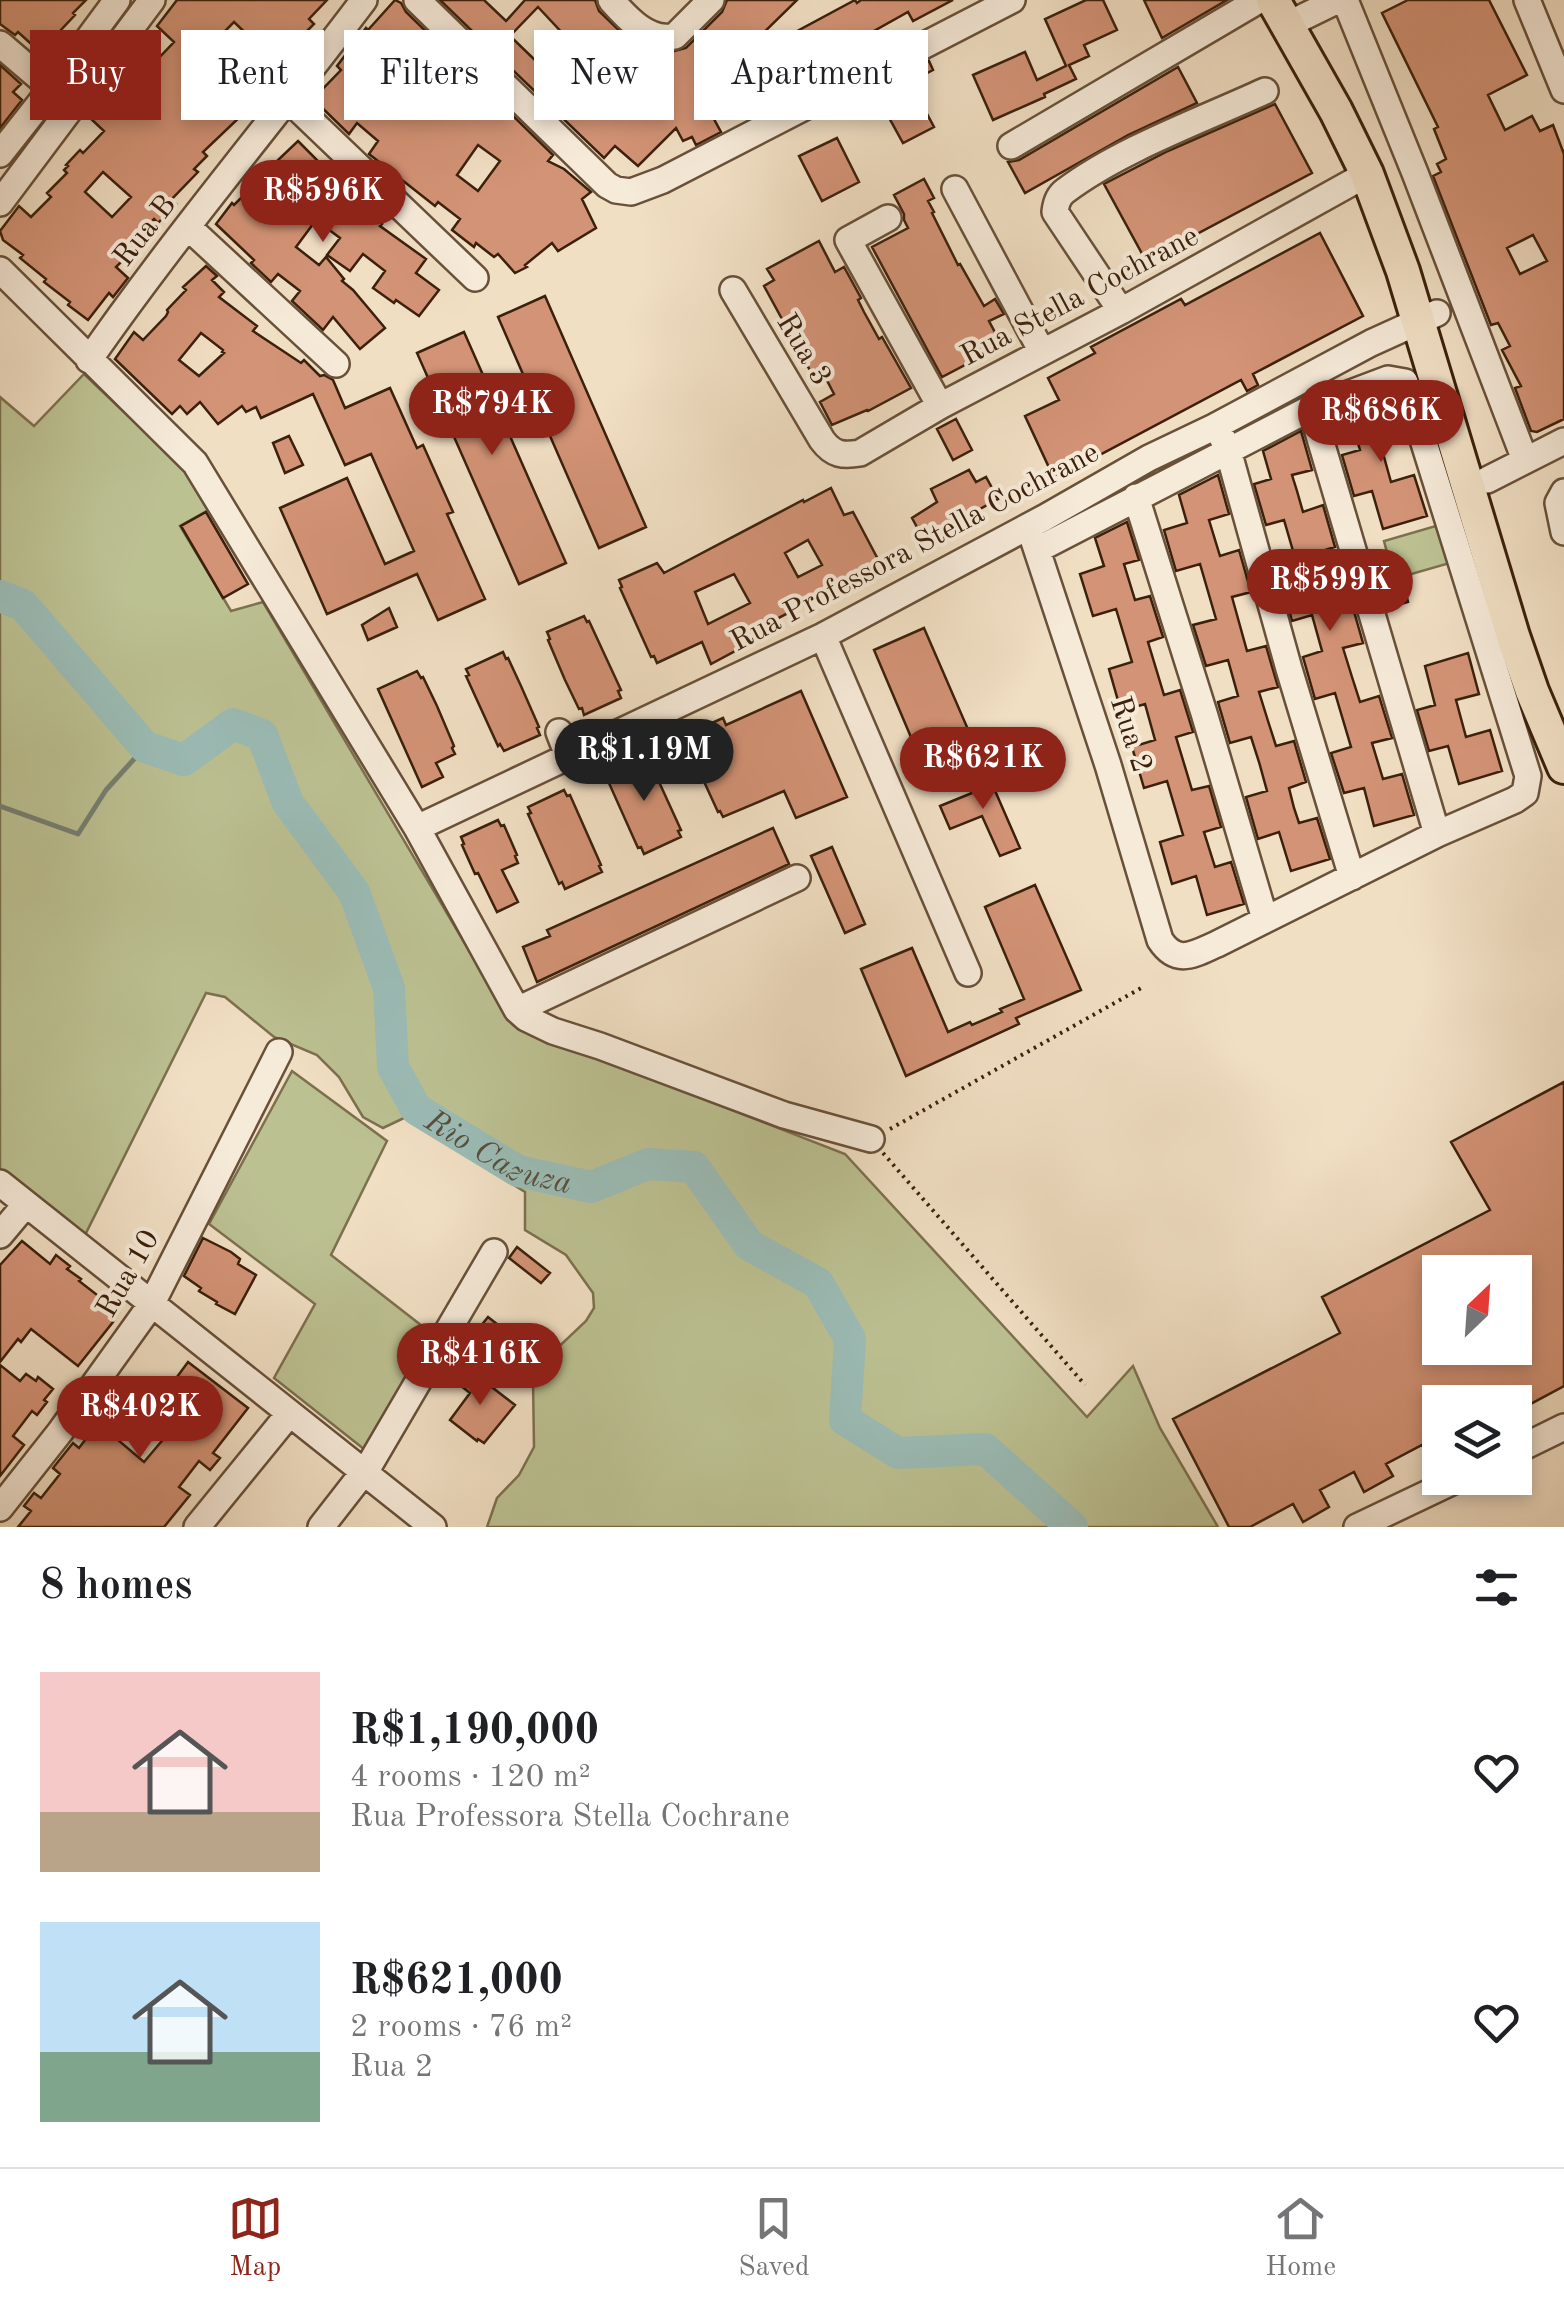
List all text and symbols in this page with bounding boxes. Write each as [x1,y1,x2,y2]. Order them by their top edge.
chip: Buy [30,30,161,120]
chip: Rent [181,30,324,120]
chip: Filters [344,30,514,120]
chip: New [534,30,674,120]
chip: Apartment [694,30,928,120]
pin: R$596K [242,160,404,245]
text: R$596K [262,176,384,208]
street label: Rua B [109,190,182,273]
street label: Rua Stella Cochrane [956,221,1204,372]
street label: Rua 3 [770,309,836,391]
pin: R$794K [411,373,573,458]
pin: R$686K [1300,380,1462,465]
text: R$794K [431,389,553,421]
text: R$686K [1320,396,1442,428]
street label: Rua Professora Stella Cochrane [726,438,1104,658]
pin: R$599K [1249,549,1411,634]
text: R$599K [1269,565,1391,597]
street label: Rua 2 [1104,693,1156,776]
pin: R$1.19M [552,719,736,804]
pin: R$621K [902,727,1064,812]
text: R$1.19M [576,735,712,767]
text: R$621K [922,743,1044,775]
water label: Rio Cazuza [418,1105,574,1201]
street label: Rua 10 [92,1225,166,1323]
north arrow [1422,1255,1532,1365]
map controls [1422,1255,1532,1495]
pin: R$416K [399,1323,561,1408]
text: R$416K [419,1339,541,1371]
pin: R$402K [59,1376,221,1461]
button: layers [1422,1385,1532,1495]
text: R$402K [79,1392,201,1424]
icon: filters [1469,1560,1524,1615]
text: 8 homes [40,1566,192,1608]
text: R$1,190,000 [350,1711,599,1753]
icon: home [120,1712,240,1832]
icon: heart [1469,1745,1524,1800]
text: 4 rooms · 120 m² [350,1762,591,1794]
text: Rua Professora Stella Cochrane [350,1802,790,1834]
text: R$621,000 [350,1961,563,2003]
icon: home [120,1962,240,2082]
icon: heart [1469,1995,1524,2050]
text: 2 rooms · 76 m² [350,2012,572,2044]
text: Rua 2 [350,2052,433,2084]
tab: Map [228,2191,283,2286]
tab: Saved [738,2191,810,2286]
tab: Home [1265,2191,1336,2286]

